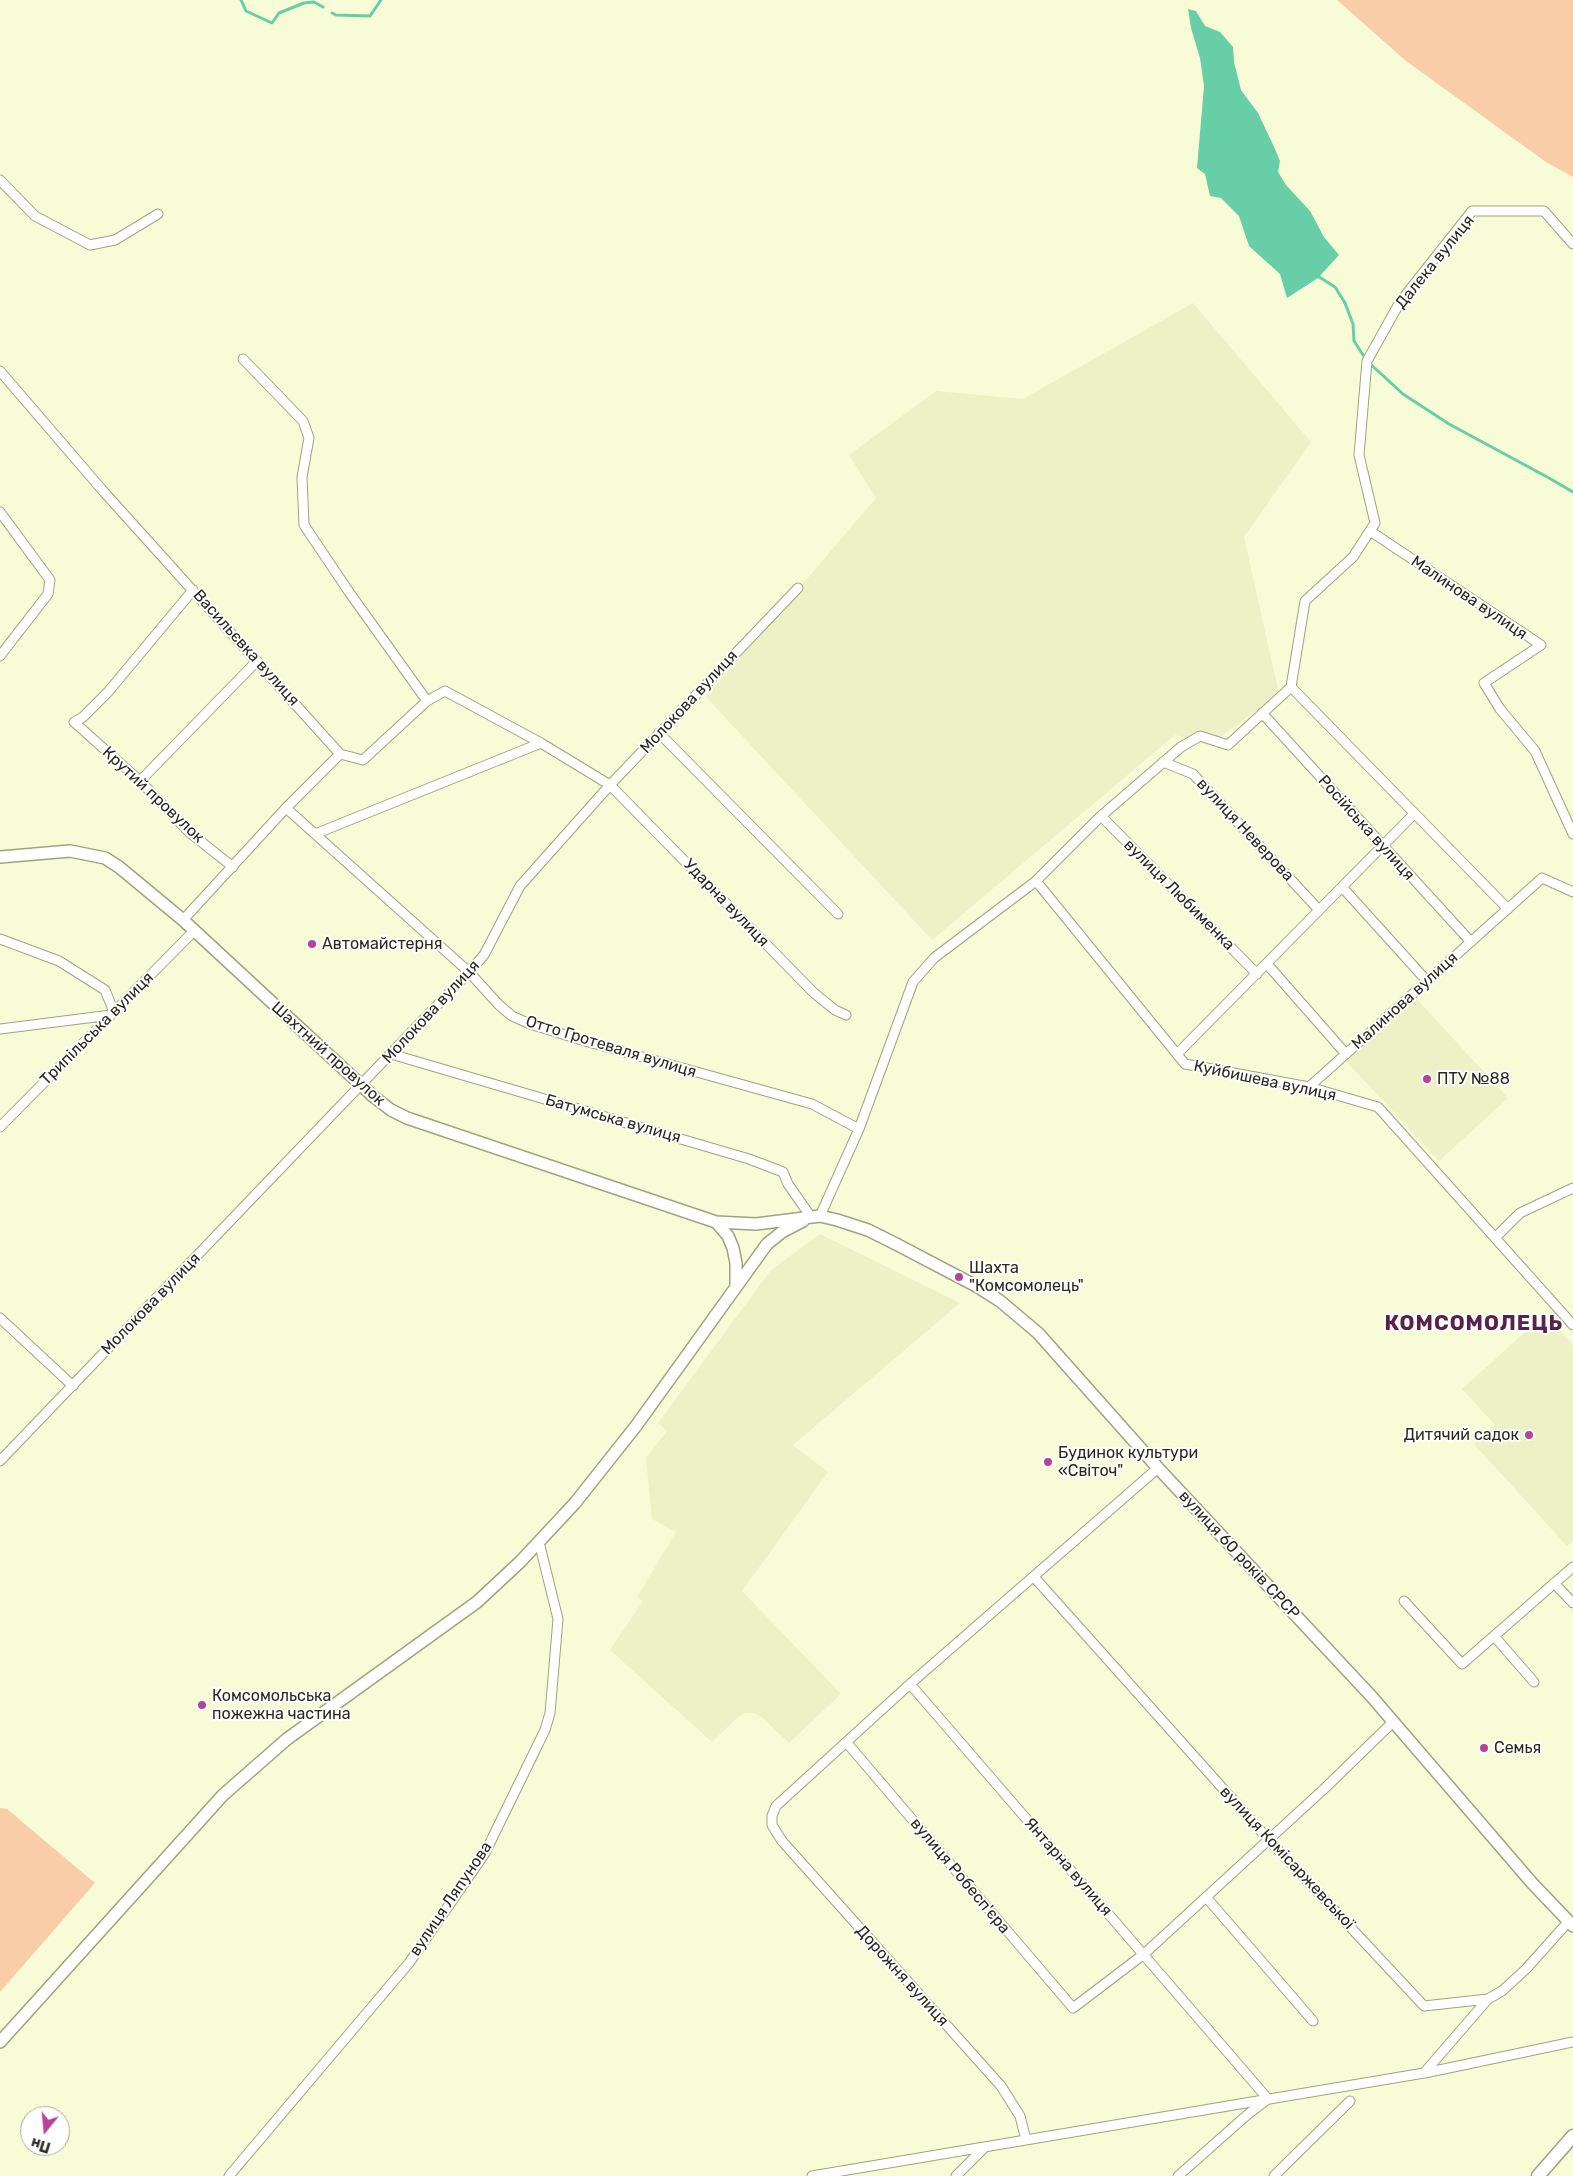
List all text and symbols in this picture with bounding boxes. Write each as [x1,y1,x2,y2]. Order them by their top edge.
street label: Далека вулиця [1391,211,1479,313]
street label: Малинова вулиця [1407,552,1531,644]
street label: Васильєвка вулиця [189,586,303,710]
street label: Молокова вулиця [636,646,742,758]
street label: Крутий провулок [98,743,208,847]
street label: Російська вулиця [1314,771,1418,885]
street label: вулиця Неверова [1192,775,1298,885]
street label: вулиця Любименка [1120,836,1238,954]
street label: Ударна вулиця [679,855,773,951]
place label: Автомайстерня [322,934,443,954]
marker: Автомайстерня [306,938,318,950]
street label: Малинова вулиця [1348,948,1462,1054]
street label: Молокова вулиця [378,956,484,1068]
street label: Трипільська вулиця [36,968,158,1090]
street label: Шахтний провулок [267,998,389,1110]
street label: Отто Гротеваля вулиця [523,1012,699,1082]
street label: Куйбишева вулиця [1192,1057,1338,1105]
place label: ПТУ №88 [1437,1069,1510,1089]
marker: ПТУ №88 [1421,1073,1433,1085]
street label: Батумська вулиця [543,1090,683,1148]
street label: Молокова вулиця [97,1249,205,1359]
place label: Шахта "Комсомолець" [969,1258,1084,1296]
marker: Шахта "Комсомолець" [953,1271,965,1283]
district label: КОМСОМОЛЕЦЬ [1383,1311,1565,1337]
place label: Дитячий садок [1404,1425,1519,1445]
marker: Дитячий садок [1523,1429,1535,1441]
place label: Будинок культури «Світоч" [1058,1443,1198,1481]
marker: Будинок культури «Світоч" [1042,1456,1054,1468]
street label: вулиця 60 років СРСР [1175,1487,1303,1623]
place label: Комсомольська пожежна частина [212,1686,351,1724]
marker: Комсомольська пожежна частина [196,1699,208,1711]
place label: Семья [1494,1738,1541,1758]
marker: Семья [1478,1742,1490,1754]
street label: вулиця Комісаржевської [1216,1783,1358,1933]
street label: вулиця Робесп'єра [906,1814,1014,1938]
street label: Янтарна вулиця [1020,1814,1116,1920]
street label: вулиця Ляпунова [406,1838,496,1960]
street label: Дорожня вулиця [852,1922,952,2030]
north arrow [20,2106,70,2156]
text: Пн [29,2134,53,2156]

